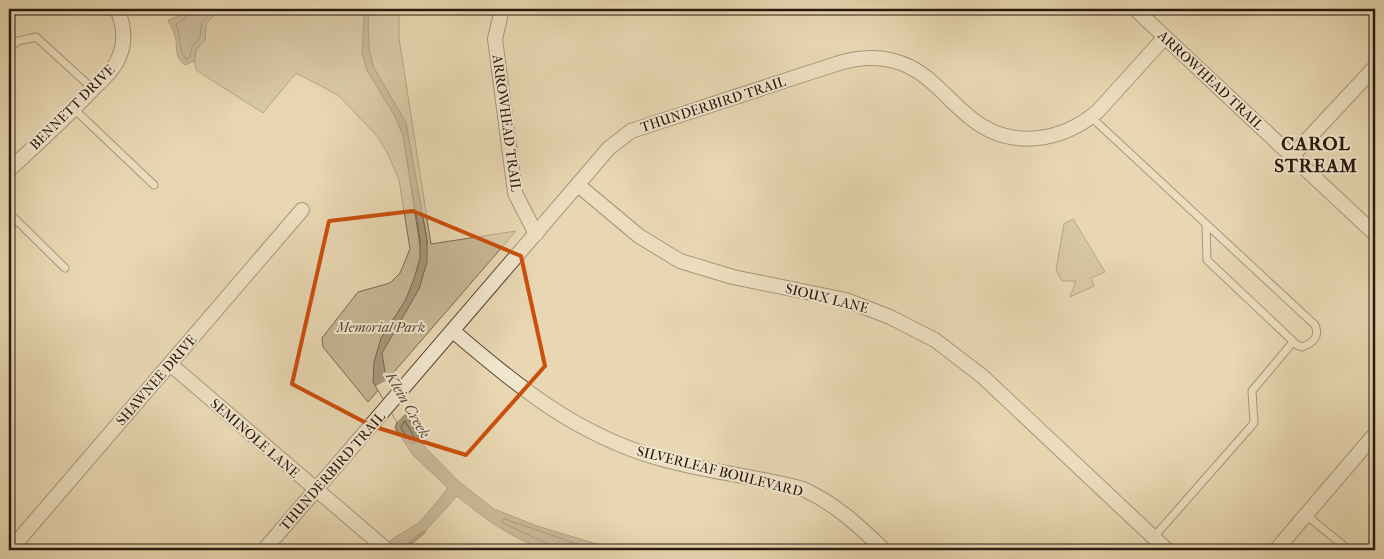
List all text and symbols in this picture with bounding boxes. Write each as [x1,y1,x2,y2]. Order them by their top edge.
street label: ARROWHEAD TRAIL [1154,26,1267,134]
street label: ARROWHEAD TRAIL [488,52,525,193]
street label: BENNETT DRIVE [26,61,119,153]
street label: THUNDERBIRD TRAIL [638,73,789,136]
district label: CAROL STREAM [1274,133,1358,177]
street label: SIOUX LANE [783,280,871,317]
park label: Memorial Park [336,319,425,336]
street label: SHAWNEE DRIVE [112,331,201,429]
water label: Klein Creek [381,368,434,441]
street label: SEMINOLE LANE [207,395,303,482]
street label: THUNDERBIRD TRAIL [276,408,389,534]
street label: SILVERLEAF BOULEVARD [635,443,805,500]

